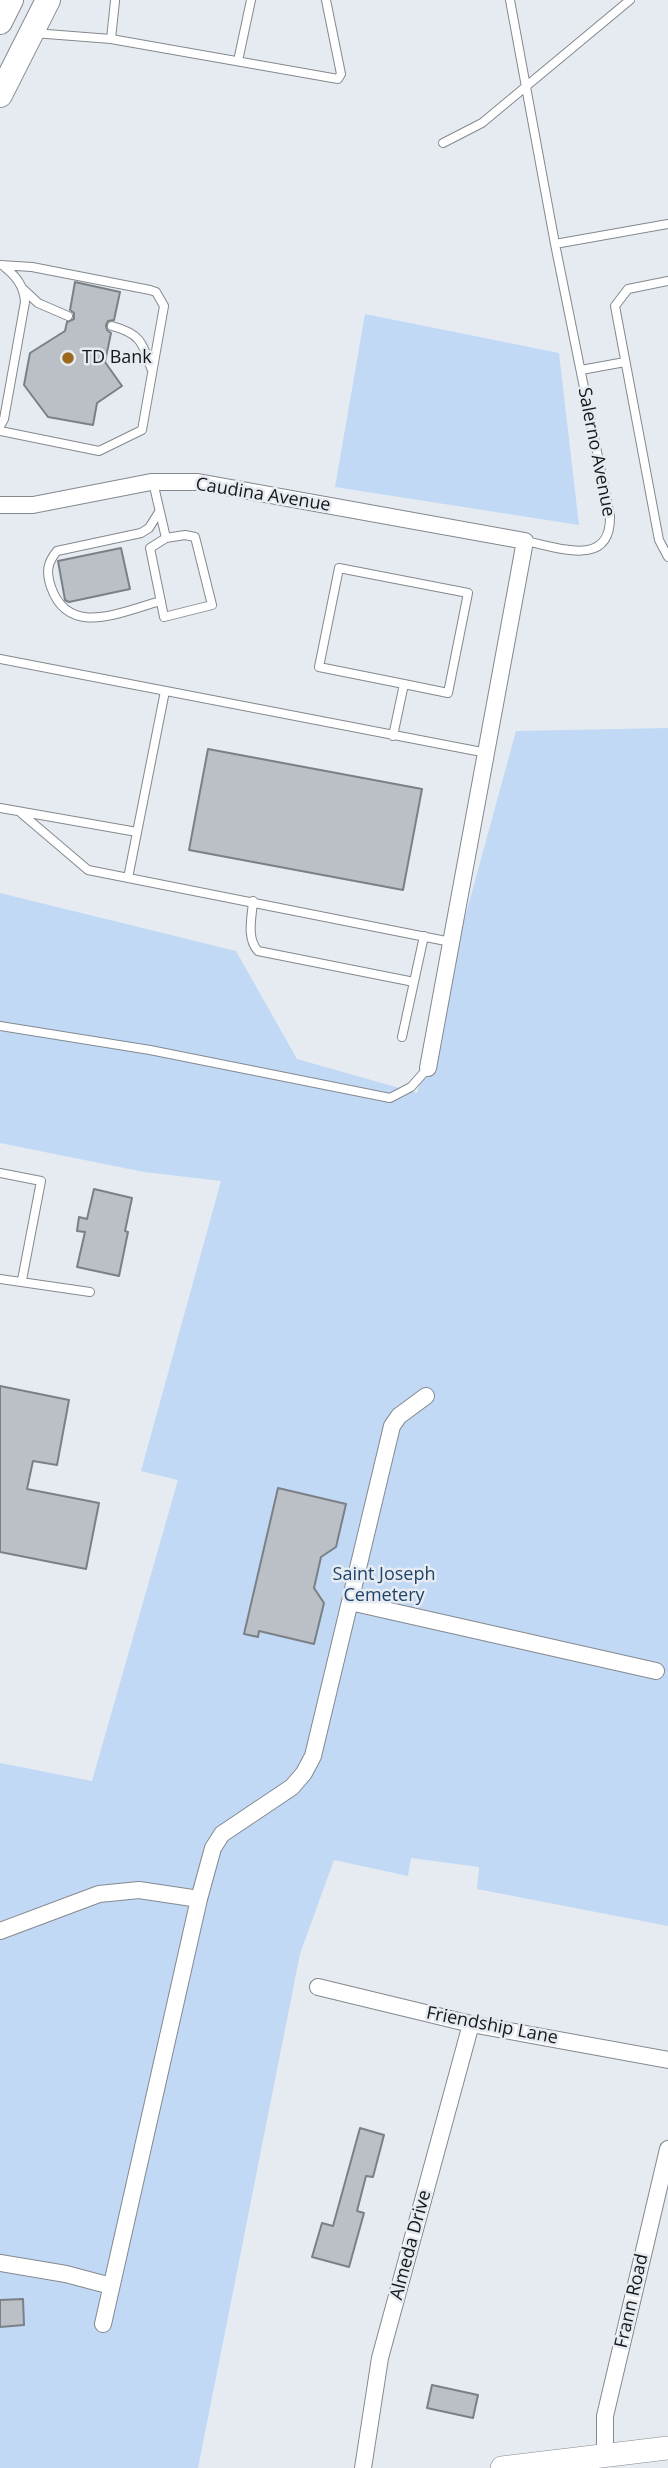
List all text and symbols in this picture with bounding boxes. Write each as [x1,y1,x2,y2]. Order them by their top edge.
place label: TD Bank [82,347,152,369]
marker: TD Bank [60,350,76,366]
street label: Salerno Avenue [573,386,619,518]
street label: Caudina Avenue [194,474,332,516]
park label: Saint Joseph Cemetery [333,1564,435,1606]
street label: Friendship Lane [424,2003,560,2049]
street label: Almeda Drive [386,2188,436,2302]
street label: Frann Road [611,2252,653,2350]

